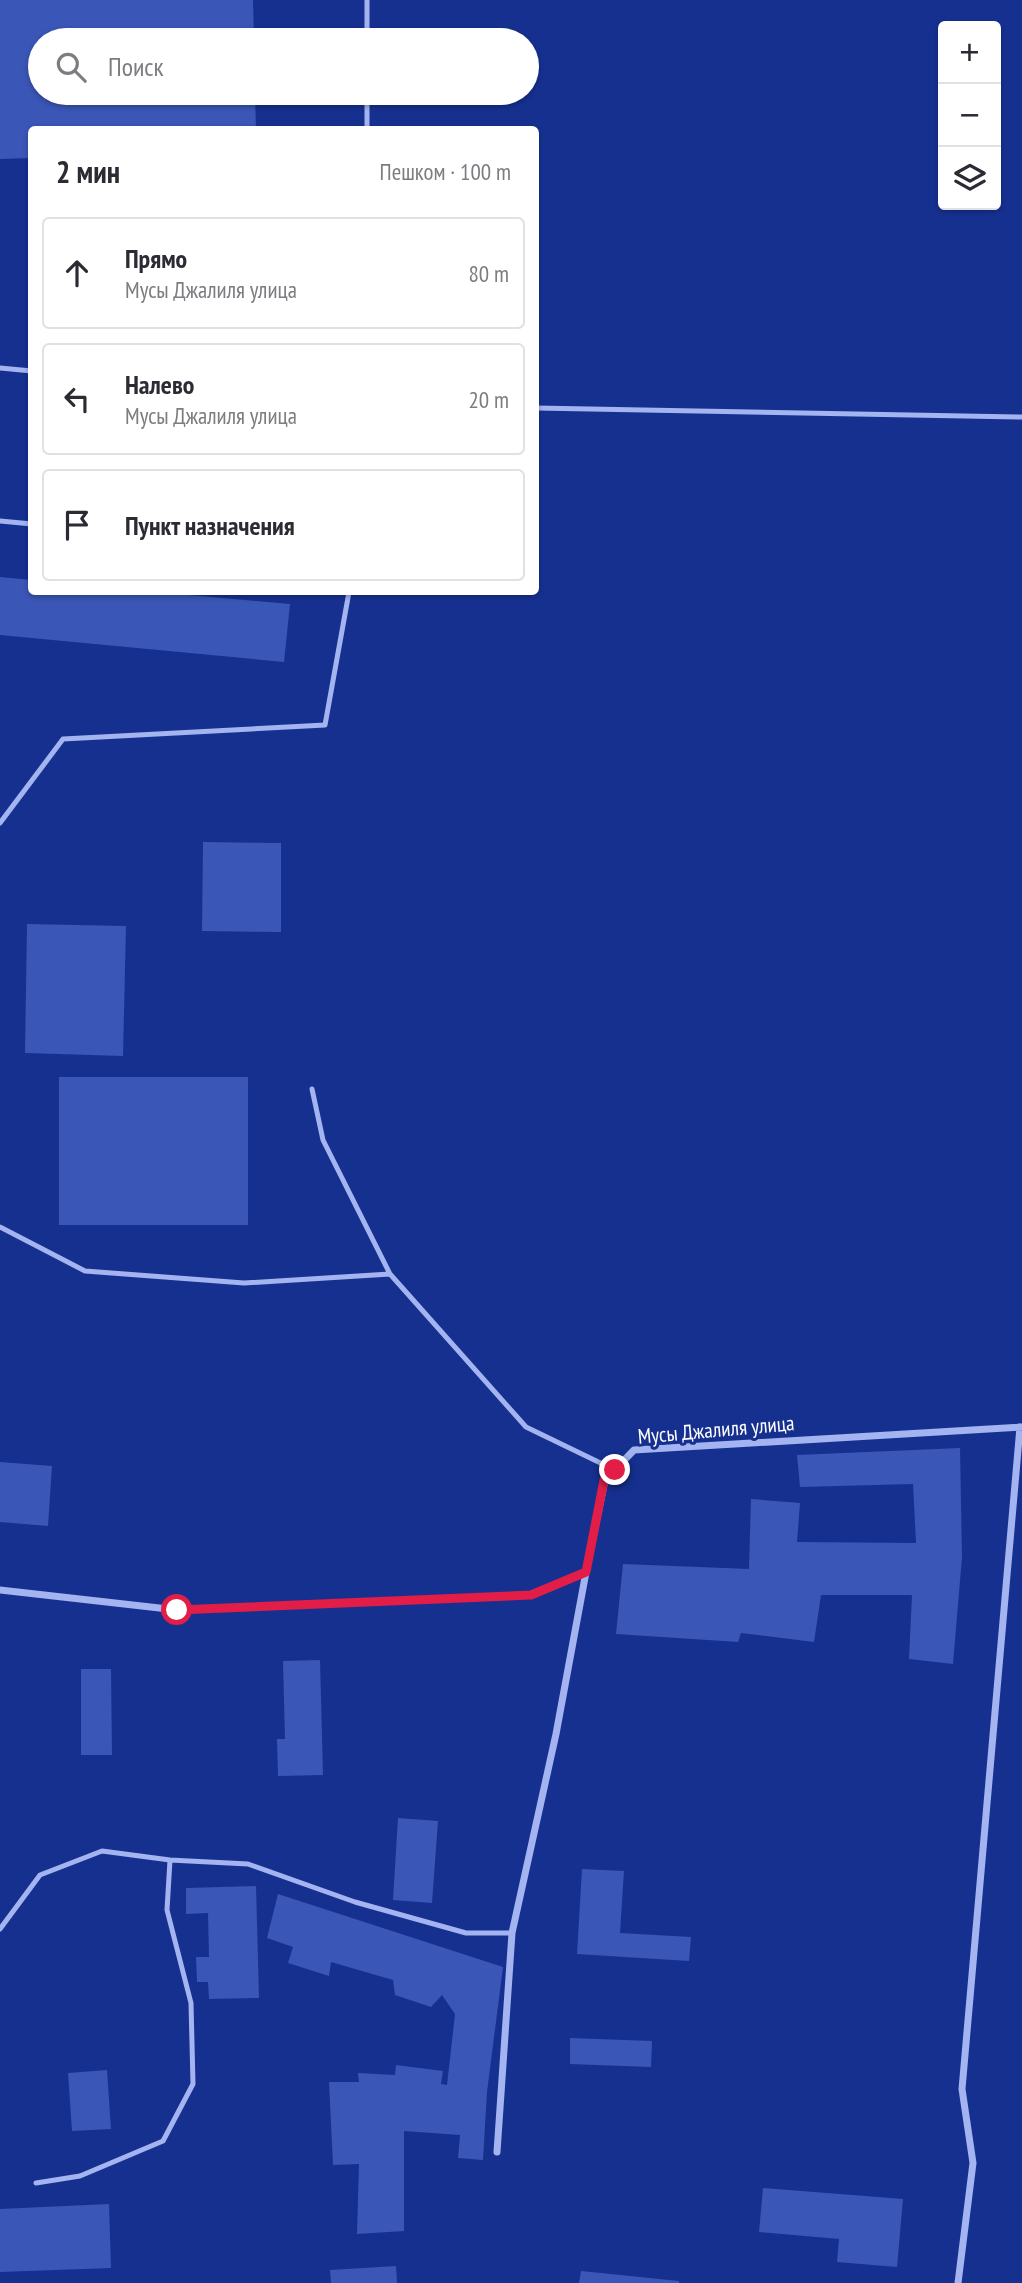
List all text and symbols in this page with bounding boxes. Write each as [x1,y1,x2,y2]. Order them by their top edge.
map controls [938,21,1001,210]
button: + [938,21,1001,84]
search box [28,28,539,105]
icon: search [52,48,90,86]
text: Поиск [108,50,164,83]
button: − [938,84,1001,147]
button: layers [938,147,1001,210]
text: 2 мин [56,152,120,191]
text: Пешком · 100 m [380,157,511,186]
text: Прямо [125,242,187,275]
icon: ahead [58,254,96,292]
text: 80 m [468,259,509,288]
text: Мусы Джалиля улица [125,275,297,304]
text: Налево [125,368,194,401]
icon: left [58,380,96,418]
text: 20 m [468,385,509,414]
text: Мусы Джалиля улица [125,401,297,430]
icon: arrive [58,506,96,544]
text: Пункт назначения [125,509,295,542]
street label: Мусы Джалиля улица [637,1409,795,1450]
route end [599,1454,630,1485]
route start [161,1594,192,1625]

